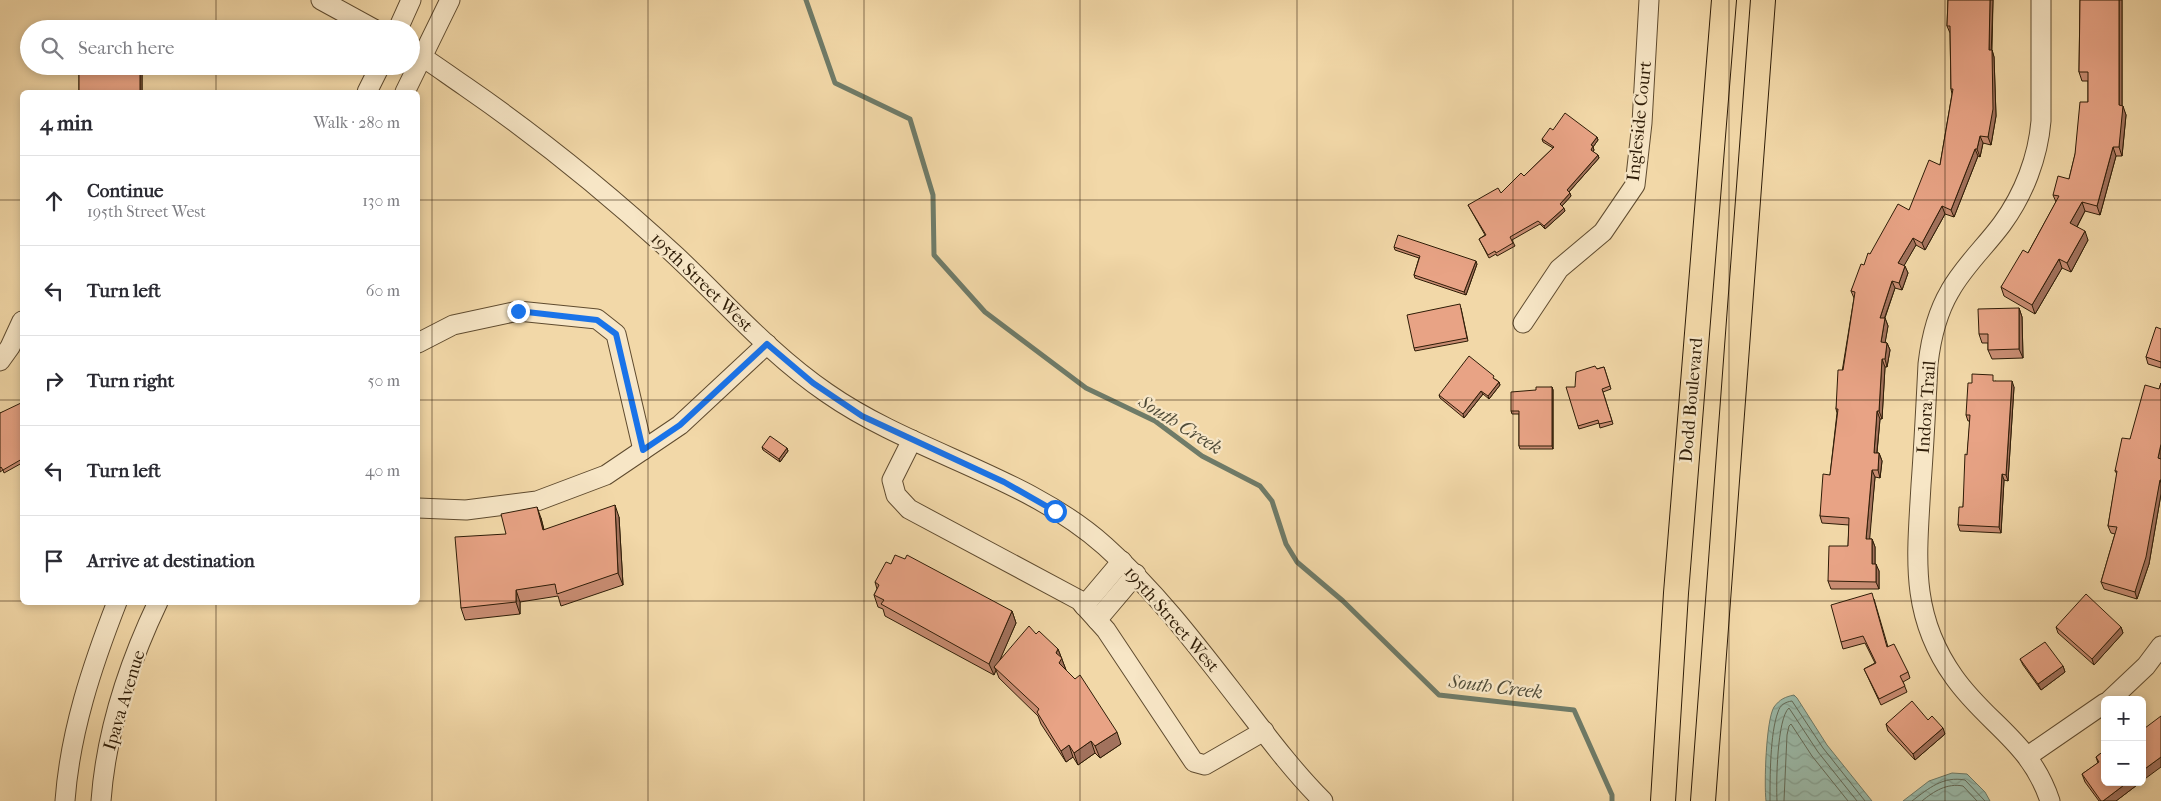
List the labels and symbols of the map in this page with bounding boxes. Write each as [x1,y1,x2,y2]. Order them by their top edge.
street label: Ingleside Court [1623,59,1656,182]
street label: 195th Street West [646,228,757,337]
route end [507,300,530,323]
street label: Dodd Boulevard [1676,337,1707,463]
street label: Indora Trail [1913,360,1940,454]
water label: South Creek [1134,390,1226,459]
route start [1044,500,1067,523]
street label: 195th Street West [1120,562,1224,677]
street label: Ipava Avenue [99,647,150,753]
water label: South Creek [1447,670,1544,704]

